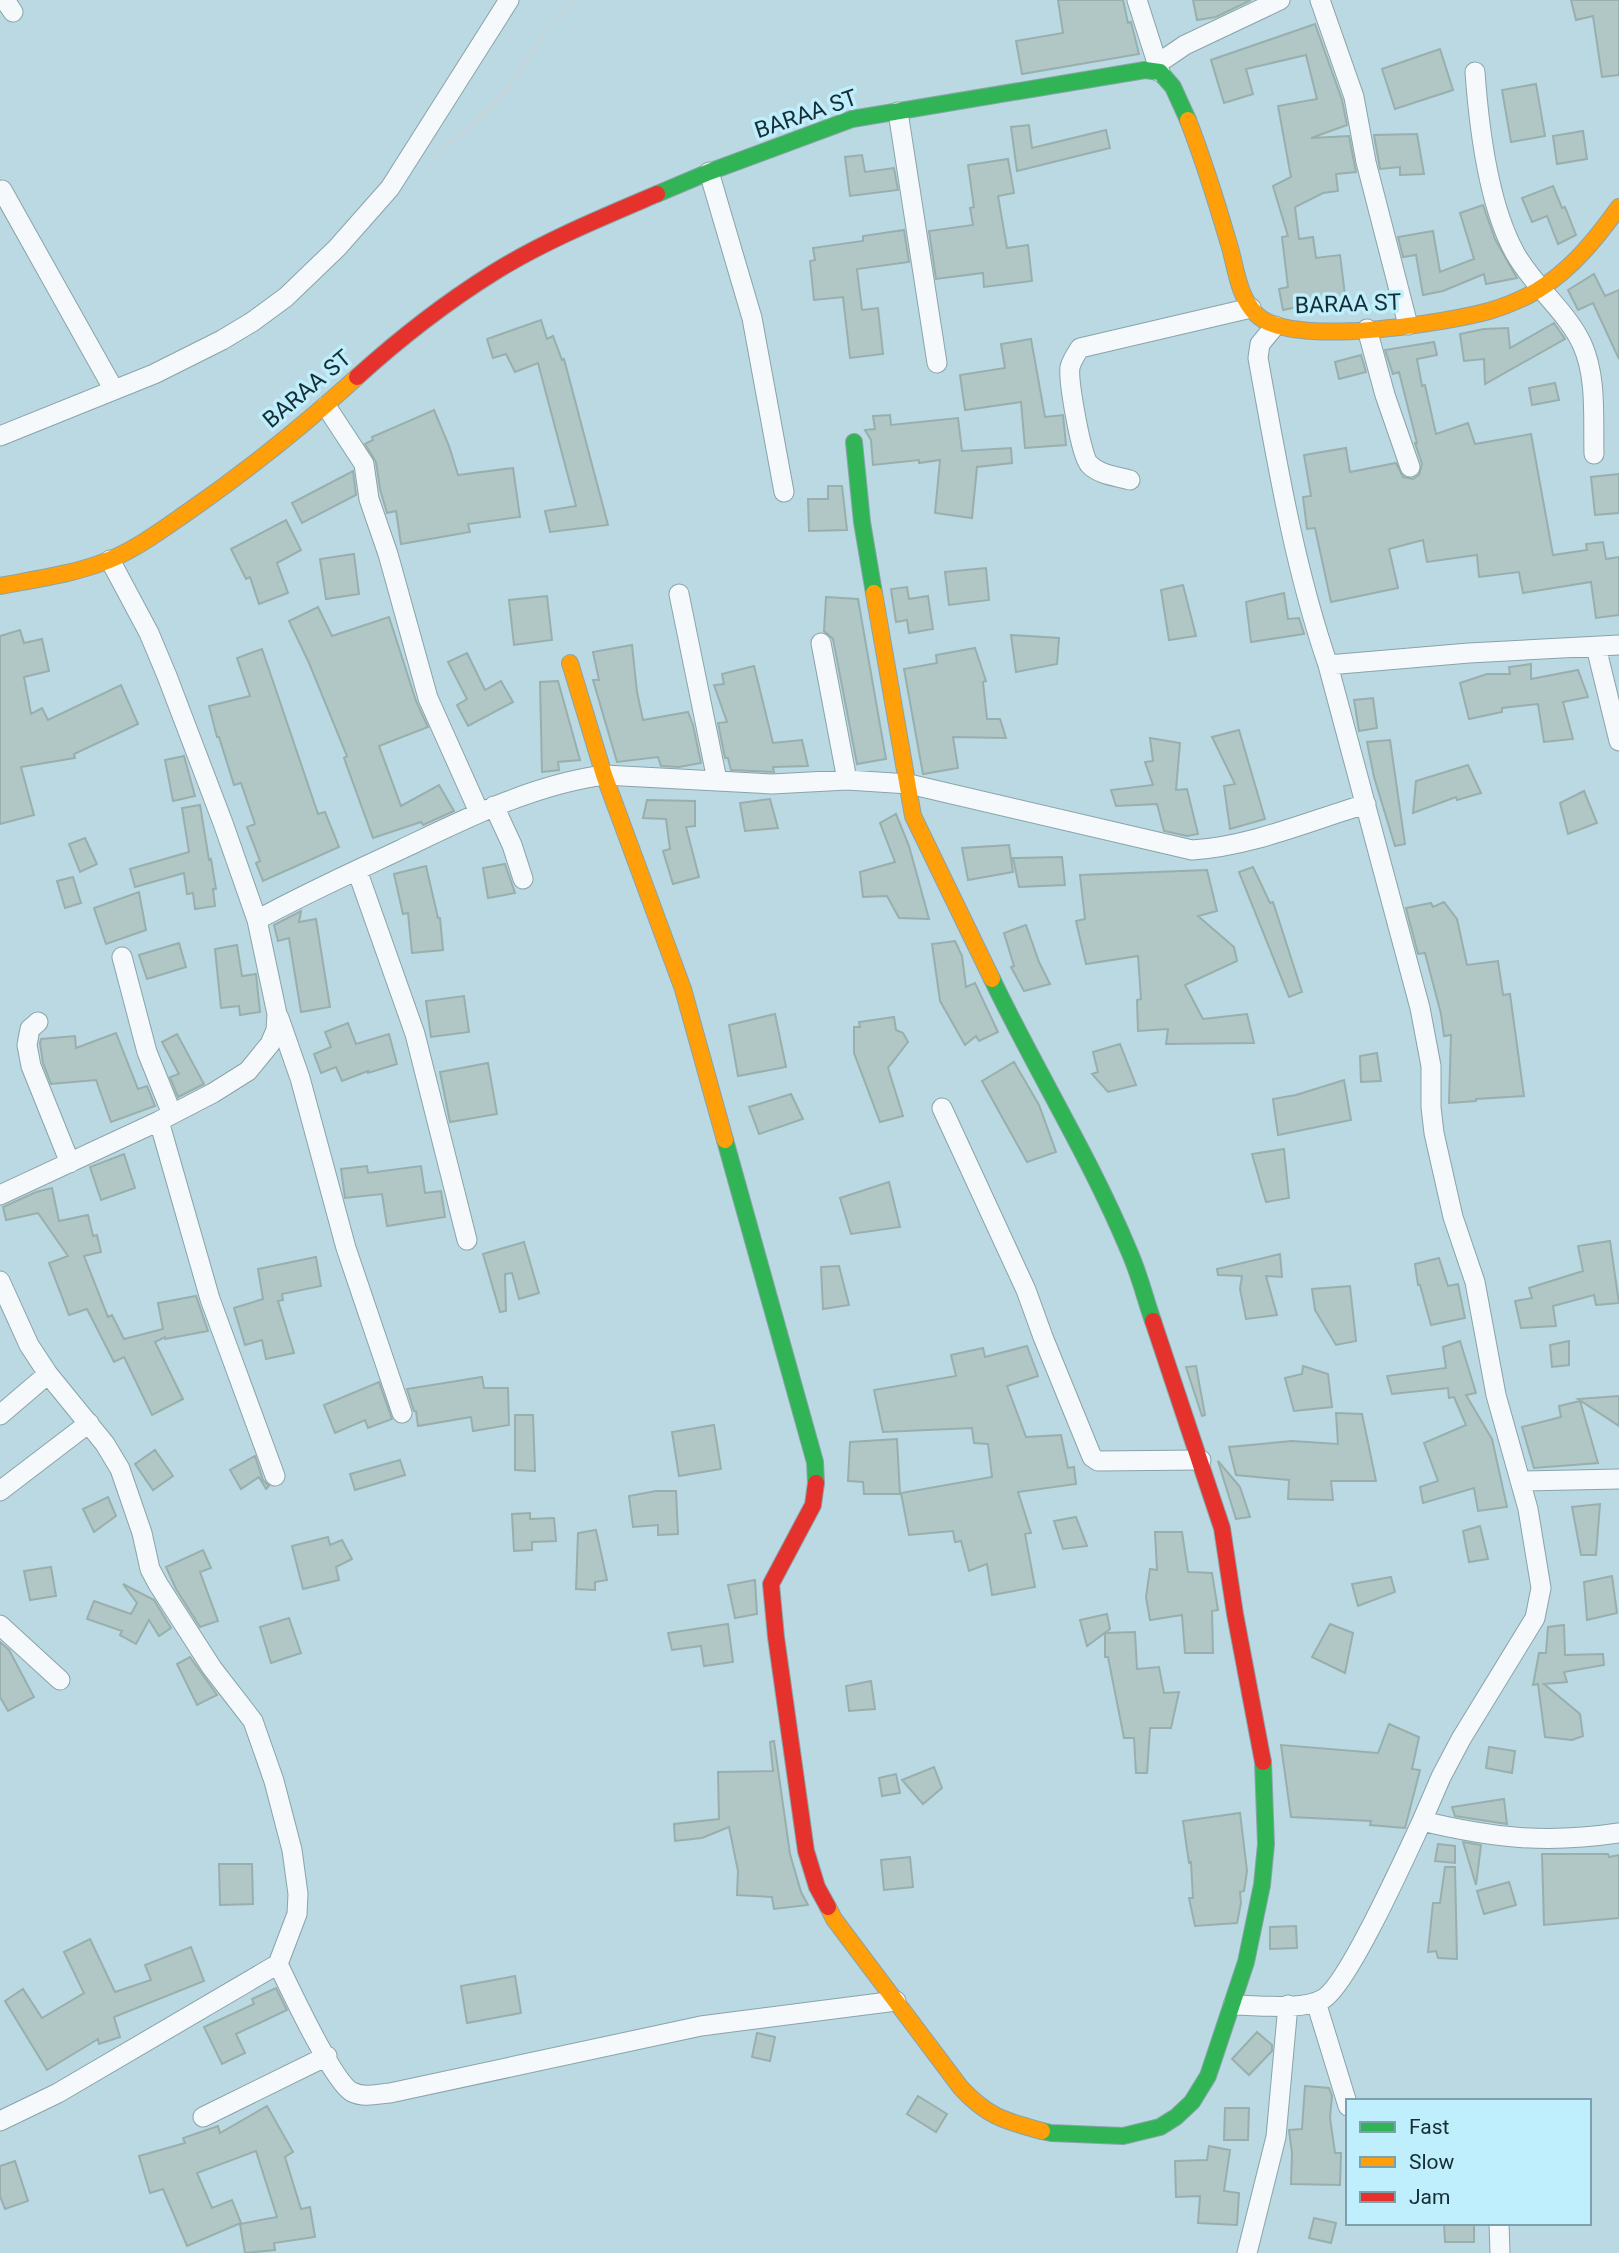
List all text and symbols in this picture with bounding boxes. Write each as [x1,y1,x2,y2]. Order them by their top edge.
street label: BARAA ST [751,84,861,144]
street label: BARAA ST [1294,289,1402,319]
street label: BARAA ST [257,344,357,434]
legend [1346,2099,1591,2225]
text: Fast [1409,2115,1450,2139]
text: Slow [1409,2150,1455,2174]
text: Jam [1409,2185,1450,2209]

